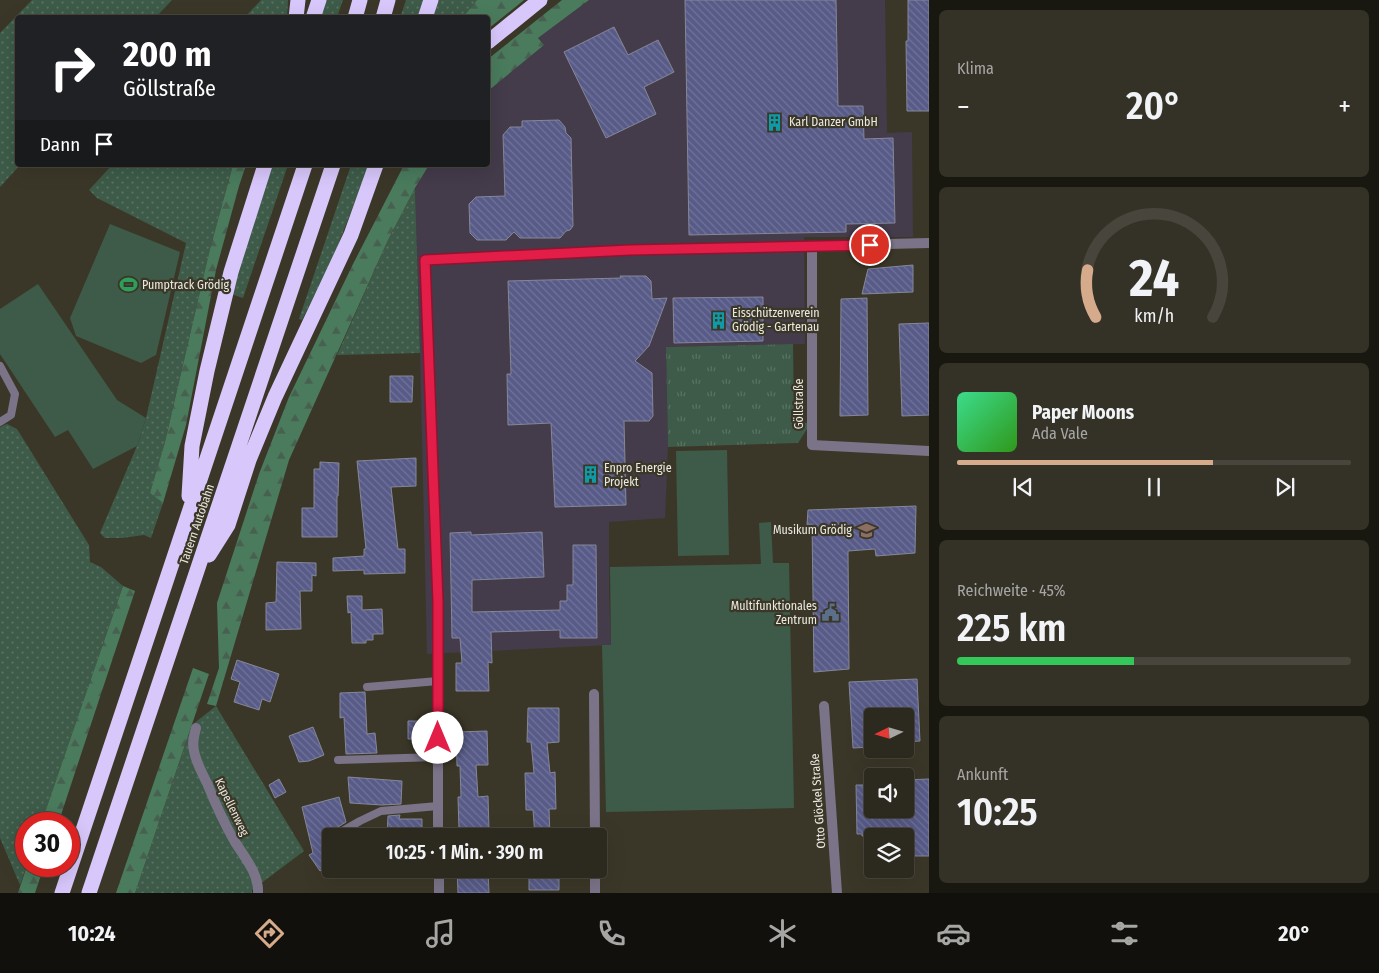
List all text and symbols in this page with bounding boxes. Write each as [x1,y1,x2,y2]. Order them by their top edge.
text: 200 m [123,33,211,75]
icon: right [40,35,105,100]
text: Klima [957,59,994,78]
text: Göllstraße [123,75,216,102]
text: 20° [1126,83,1182,129]
text: − [957,90,970,123]
text: + [1338,90,1351,123]
building icon: Karl Danzer GmbH [765,112,785,132]
place label: Karl Danzer GmbH [789,115,878,129]
icon: arrive [90,130,118,158]
text: Dann [40,133,80,156]
pin [849,224,891,266]
icon: arrive [856,231,884,259]
text: 24 [1128,247,1179,310]
sports icon: Pumptrack Grödig [118,275,138,295]
place label: Pumptrack Grödig [142,278,230,292]
text: km/h [1134,305,1174,327]
place label: Eisschützenverein Grödig - Gartenau [732,306,820,334]
building icon: Eisschützenverein Grödig - Gartenau [708,310,728,330]
street label: Göllstraße [792,379,806,429]
text: Paper Moons [1032,401,1134,424]
text: Ada Vale [1032,424,1088,443]
place label: Enpro Energie Projekt [604,461,672,489]
building icon: Enpro Energie Projekt [580,465,600,485]
icon: previous [1009,473,1037,501]
icon: pause [1140,473,1168,501]
icon: next [1271,473,1299,501]
street label: Tauern Autobahn [177,482,217,566]
school or university icon: Musikum Grödig [856,520,876,540]
place label: Musikum Grödig [773,523,852,537]
text: Reichweite · 45% [957,581,1066,600]
place label: Multifunktionales Zentrum [731,599,817,627]
public building icon: Multifunktionales Zentrum [821,603,841,623]
text: 225 km [957,605,1066,651]
north arrow [864,708,914,758]
map controls [864,708,914,878]
position arrow [411,711,463,763]
street label: Otto Glöckel Straße [808,753,828,849]
text: Ankunft [957,765,1008,784]
button: sound [864,768,914,818]
street label: Kapellenweg [212,776,252,838]
text: 10:25 [957,789,1038,835]
speed limit sign: 30 [15,812,80,877]
button: layers [864,828,914,878]
text: 10:25 · 1 Min. · 390 m [386,841,543,864]
icon: directions [252,916,287,951]
icon: music [423,916,458,951]
icon: phone [594,916,629,951]
icon: climate [765,916,800,951]
icon: car [936,916,971,951]
icon: filters [1107,916,1142,951]
text: 10:24 [68,920,115,947]
text: 20° [1278,920,1311,947]

